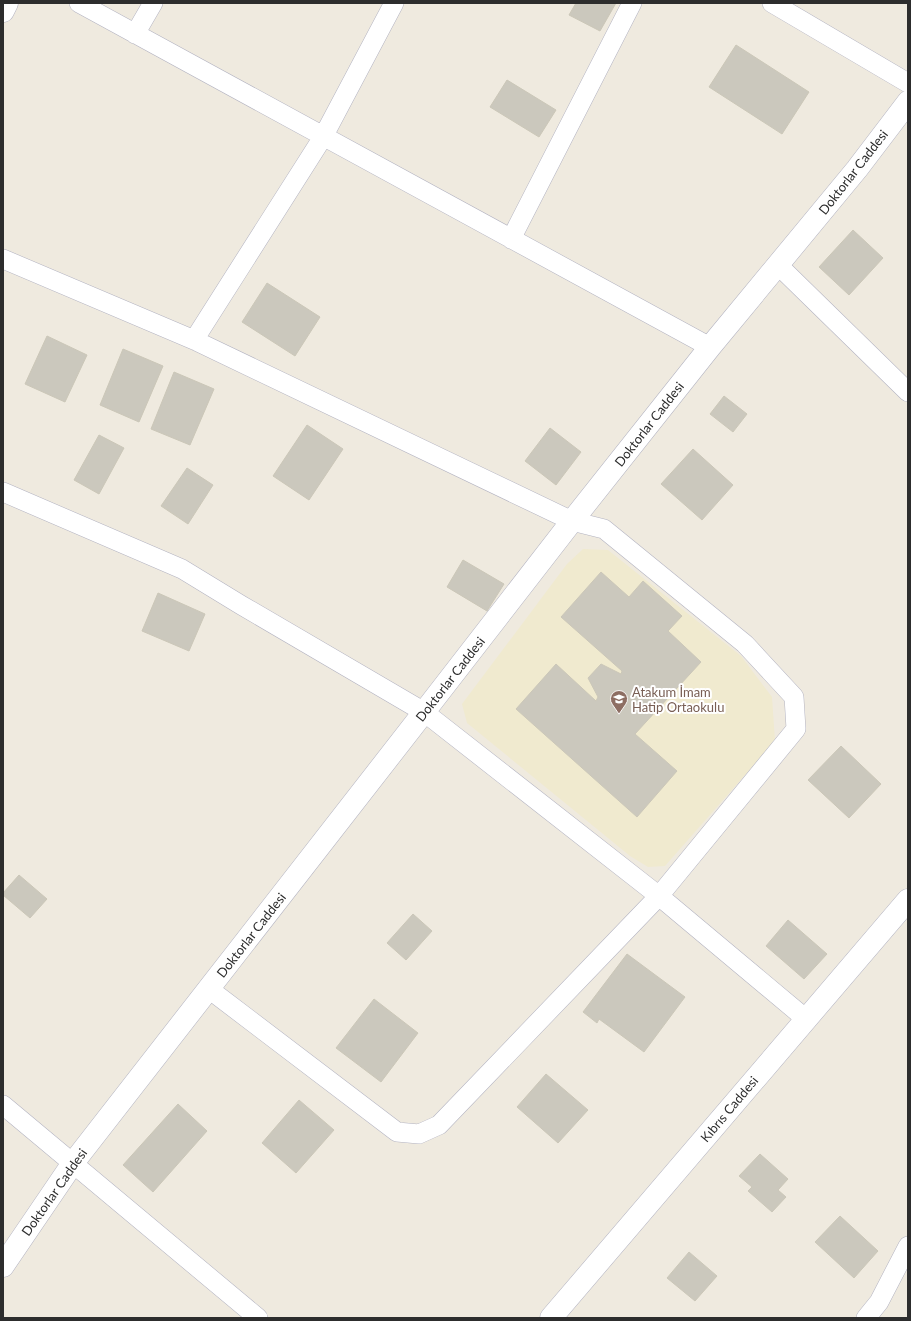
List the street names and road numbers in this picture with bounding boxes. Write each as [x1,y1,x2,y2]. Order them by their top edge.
street label: Doktorlar Caddesi [815,126,891,218]
street label: Doktorlar Caddesi [611,378,687,470]
street label: Doktorlar Caddesi [412,633,488,725]
street label: Doktorlar Caddesi [213,889,289,981]
street label: Kıbrıs Caddesi [697,1073,761,1145]
street label: Doktorlar Caddesi [18,1145,90,1239]

